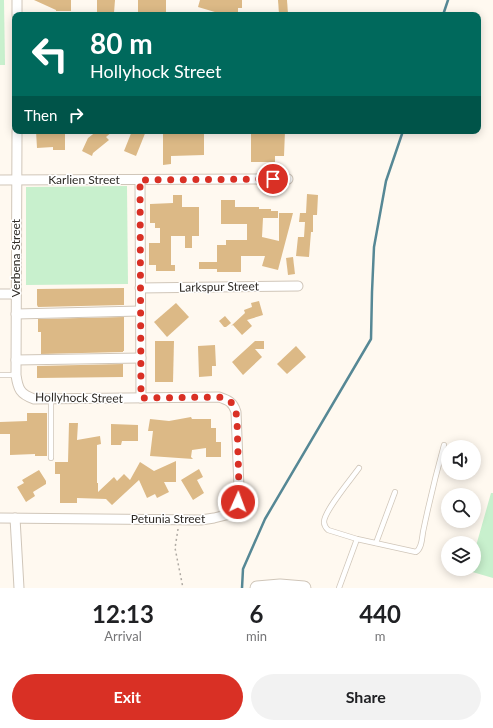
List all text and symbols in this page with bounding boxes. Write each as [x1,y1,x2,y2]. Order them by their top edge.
text: 80 m [90,26,153,60]
icon: left [24,28,76,80]
text: Hollyhock Street [90,60,221,82]
icon: right [65,104,87,126]
text: Then [24,106,57,124]
pin [256,162,290,196]
icon: arrive [262,168,284,190]
street label: Karlien Street [48,172,121,187]
street label: Verbena Street [8,218,23,297]
street label: Larkspur Street [179,278,260,295]
street label: Hollyhock Street [35,389,124,406]
map controls [441,440,481,576]
button: sound [441,440,481,480]
position arrow [217,481,259,523]
button: search [441,488,481,528]
street label: Petunia Street [131,511,206,526]
button: layers [441,536,481,576]
text: 12:13 [92,599,154,628]
text: 6 [250,599,264,628]
text: 440 [359,599,401,628]
text: Arrival [104,628,142,644]
text: min [246,628,267,644]
text: m [375,628,385,644]
button: Exit [12,674,243,720]
button: Share [251,674,481,720]

